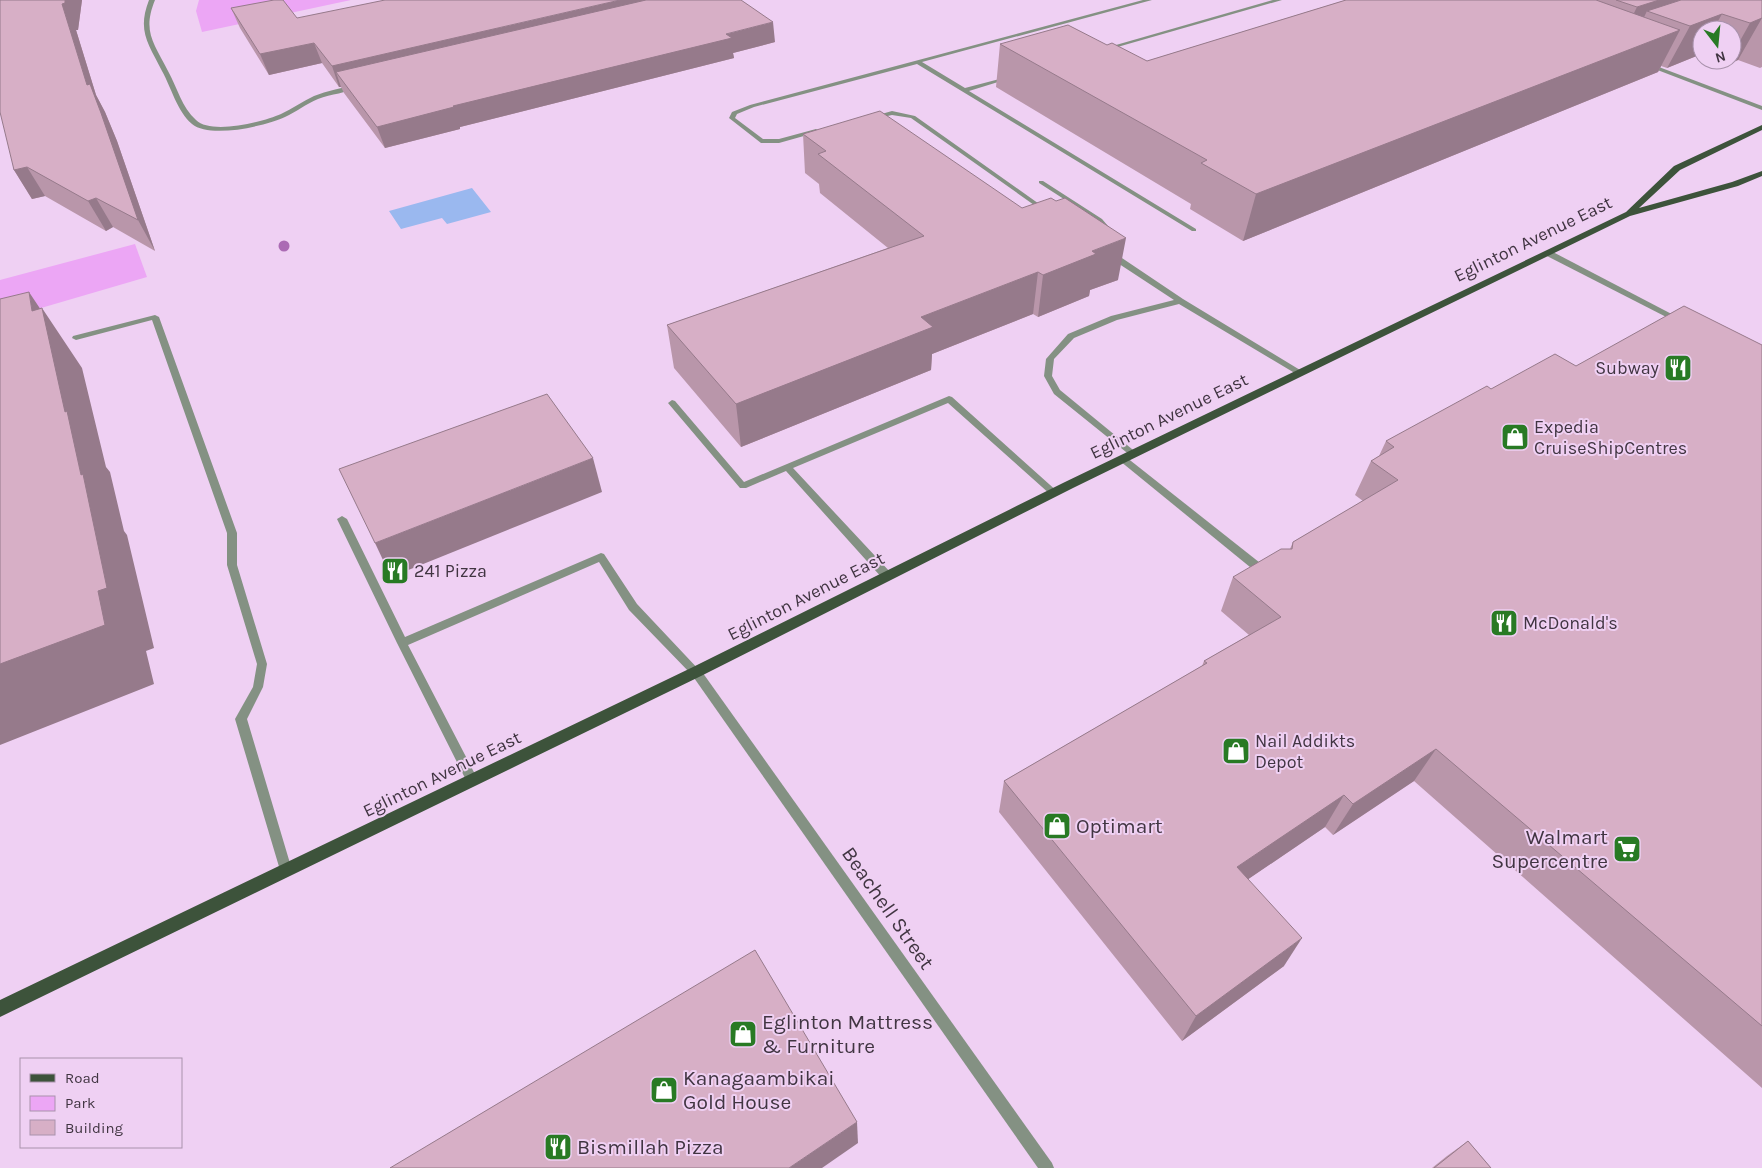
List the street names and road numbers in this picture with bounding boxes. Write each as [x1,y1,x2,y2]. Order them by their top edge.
street label: Eglinton Avenue East [1450,191,1616,287]
street label: Eglinton Avenue East [1086,368,1252,464]
street label: Eglinton Avenue East [724,547,888,645]
street label: Eglinton Avenue East [359,726,525,822]
street label: Beachell Street [837,842,939,974]

